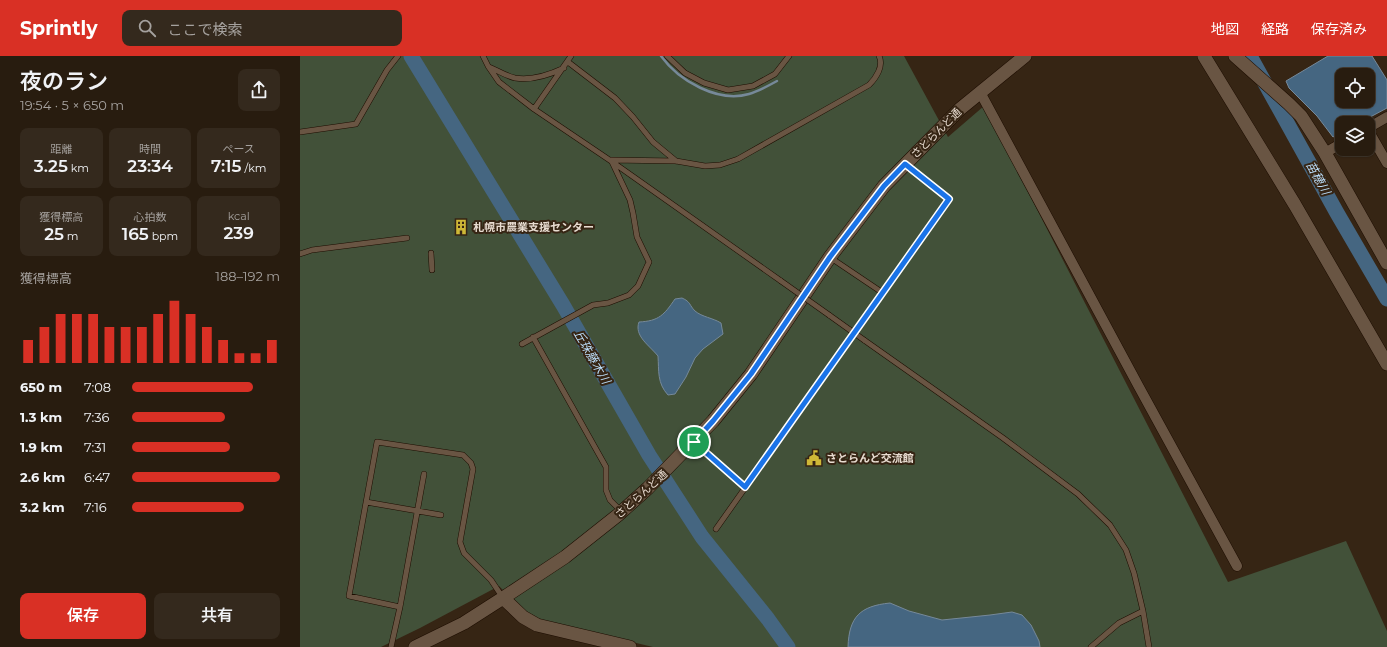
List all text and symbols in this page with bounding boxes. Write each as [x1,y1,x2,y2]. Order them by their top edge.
search box [122,10,402,46]
text: Sprintly [20,17,98,40]
icon: search [136,17,158,39]
text: ここで検索 [168,20,243,39]
text: 地図 [1211,20,1239,38]
text: 経路 [1261,20,1289,38]
text: 保存済み [1311,20,1367,38]
text: 夜のラン [20,68,108,95]
map controls [1335,68,1375,156]
button: locate [1335,68,1375,108]
button: share [238,69,280,111]
text: 19:54 · 5 × 650 m [20,97,124,113]
street label: さとらんど通 [908,105,964,161]
button: layers [1335,116,1375,156]
text: 距離 [50,142,72,156]
text: 時間 [139,142,161,156]
text: ペース [222,142,255,156]
text: 3.25 [34,156,68,176]
text: 23:34 [127,156,173,176]
text: 7:15 [211,156,242,176]
water label: 苗穂川 [1303,158,1335,199]
text: km [68,161,89,175]
text: /km [242,161,266,175]
text: kcal [228,209,250,223]
text: 獲得標高 [39,210,83,224]
text: 心拍数 [133,210,166,224]
building icon: 札幌市農業支援センター [452,218,470,236]
place label: 札幌市農業支援センター [473,220,594,234]
text: 239 [223,223,254,243]
text: 25 [44,224,64,244]
text: 165 [122,224,149,244]
text: m [64,229,79,243]
text: bpm [149,229,178,243]
text: 188–192 m [215,268,280,284]
text: 獲得標高 [20,270,72,286]
water label: 丘珠藤木川 [571,327,615,388]
text: 650 m [20,379,62,395]
text: 7:08 [84,379,111,395]
text: 1.3 km [20,409,62,425]
text: 7:36 [84,409,109,425]
pin [677,425,711,459]
icon: arrive [683,431,705,453]
text: 1.9 km [20,439,63,455]
text: 7:31 [84,439,106,455]
public building icon: さとらんど交流館 [805,449,823,467]
place label: さとらんど交流館 [826,451,914,465]
street label: さとらんど通 [612,467,670,521]
text: 2.6 km [20,469,65,485]
text: 6:47 [84,469,110,485]
text: 3.2 km [20,499,65,515]
text: 7:16 [84,499,107,515]
button: 保存 [20,593,146,639]
button: 共有 [154,593,280,639]

